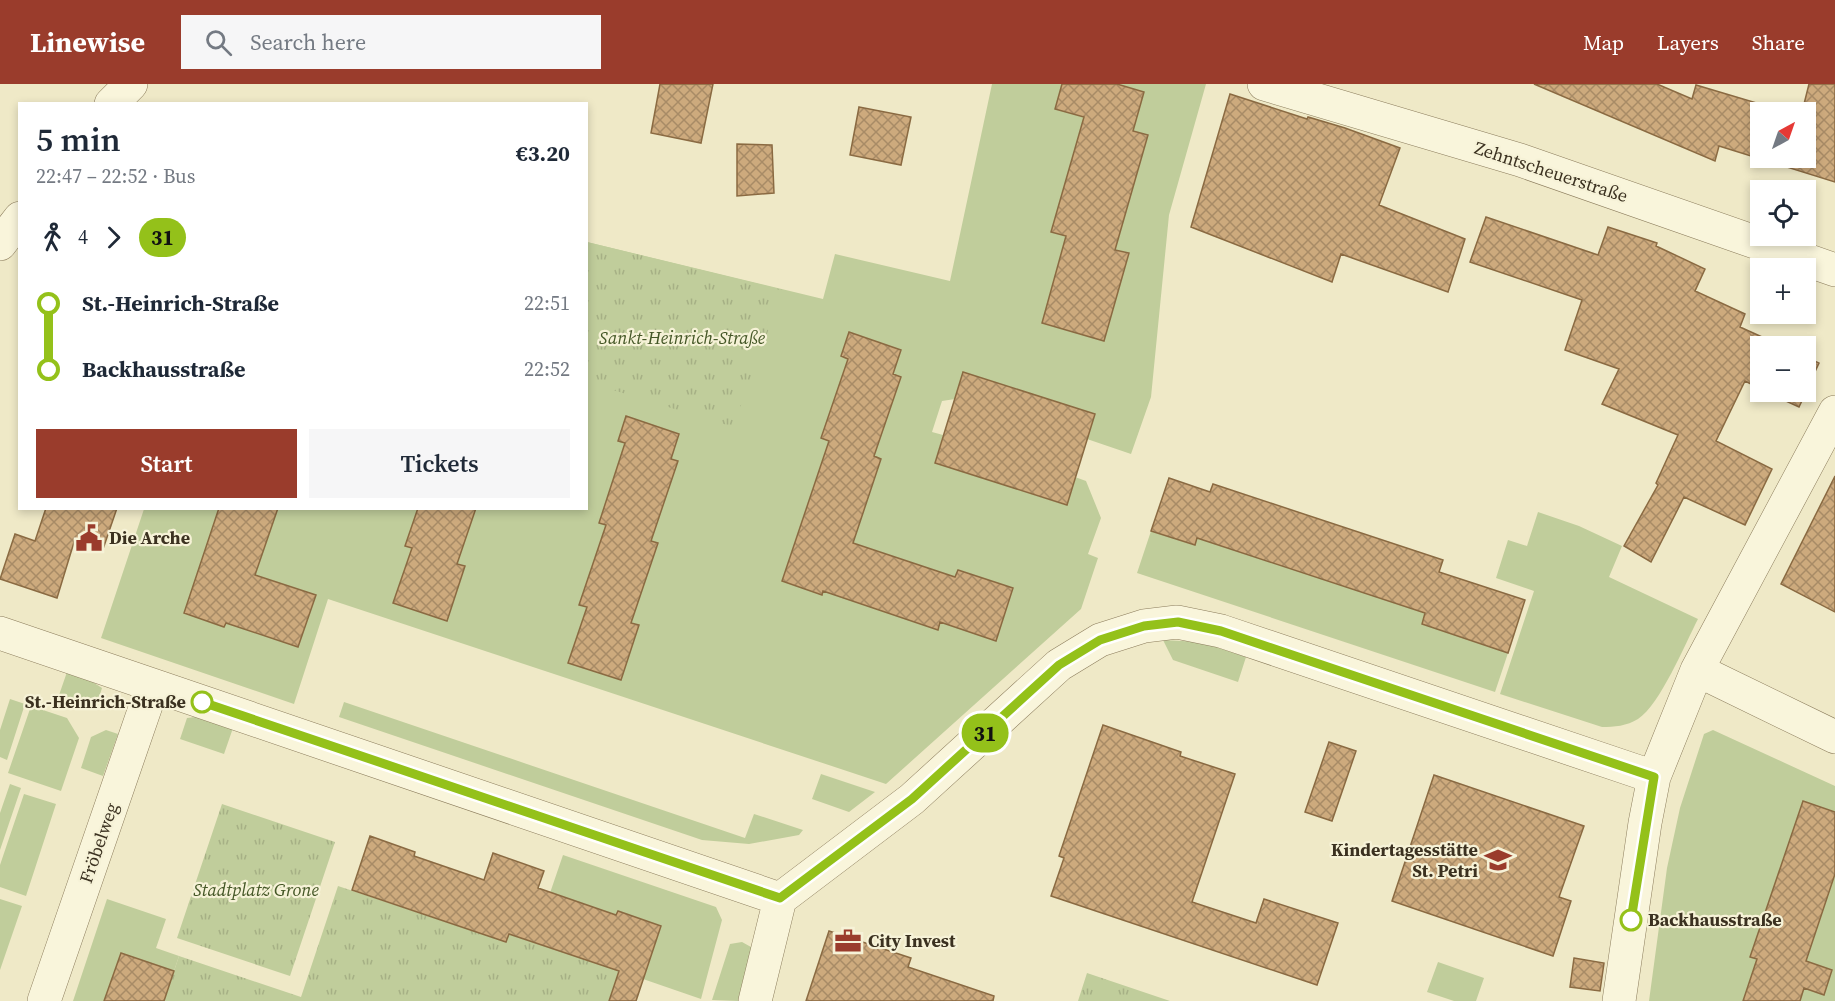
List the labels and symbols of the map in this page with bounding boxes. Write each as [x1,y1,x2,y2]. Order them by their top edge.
north arrow [1750,102,1816,168]
street label: Zehntscheuerstraße [1471,135,1631,208]
park label: Sankt-Heinrich-Straße [599,325,766,350]
public building icon: Die Arche [74,523,104,553]
place label: Die Arche [109,525,190,550]
place label: St.-Heinrich-Straße [25,689,186,714]
marker: St.-Heinrich-Straße [191,691,213,713]
line badge: 31 [958,714,1012,752]
street label: Fröbelweg [73,799,124,886]
place label: Kindertagesstätte St. Petri [1331,837,1478,883]
school or university icon: Kindertagesstätte St. Petri [1483,845,1513,875]
park label: Stadtplatz Grone [193,877,319,902]
place label: Backhausstraße [1648,907,1782,932]
marker: Backhausstraße [1620,909,1642,931]
office icon: City Invest [833,926,863,956]
place label: City Invest [868,928,956,953]

